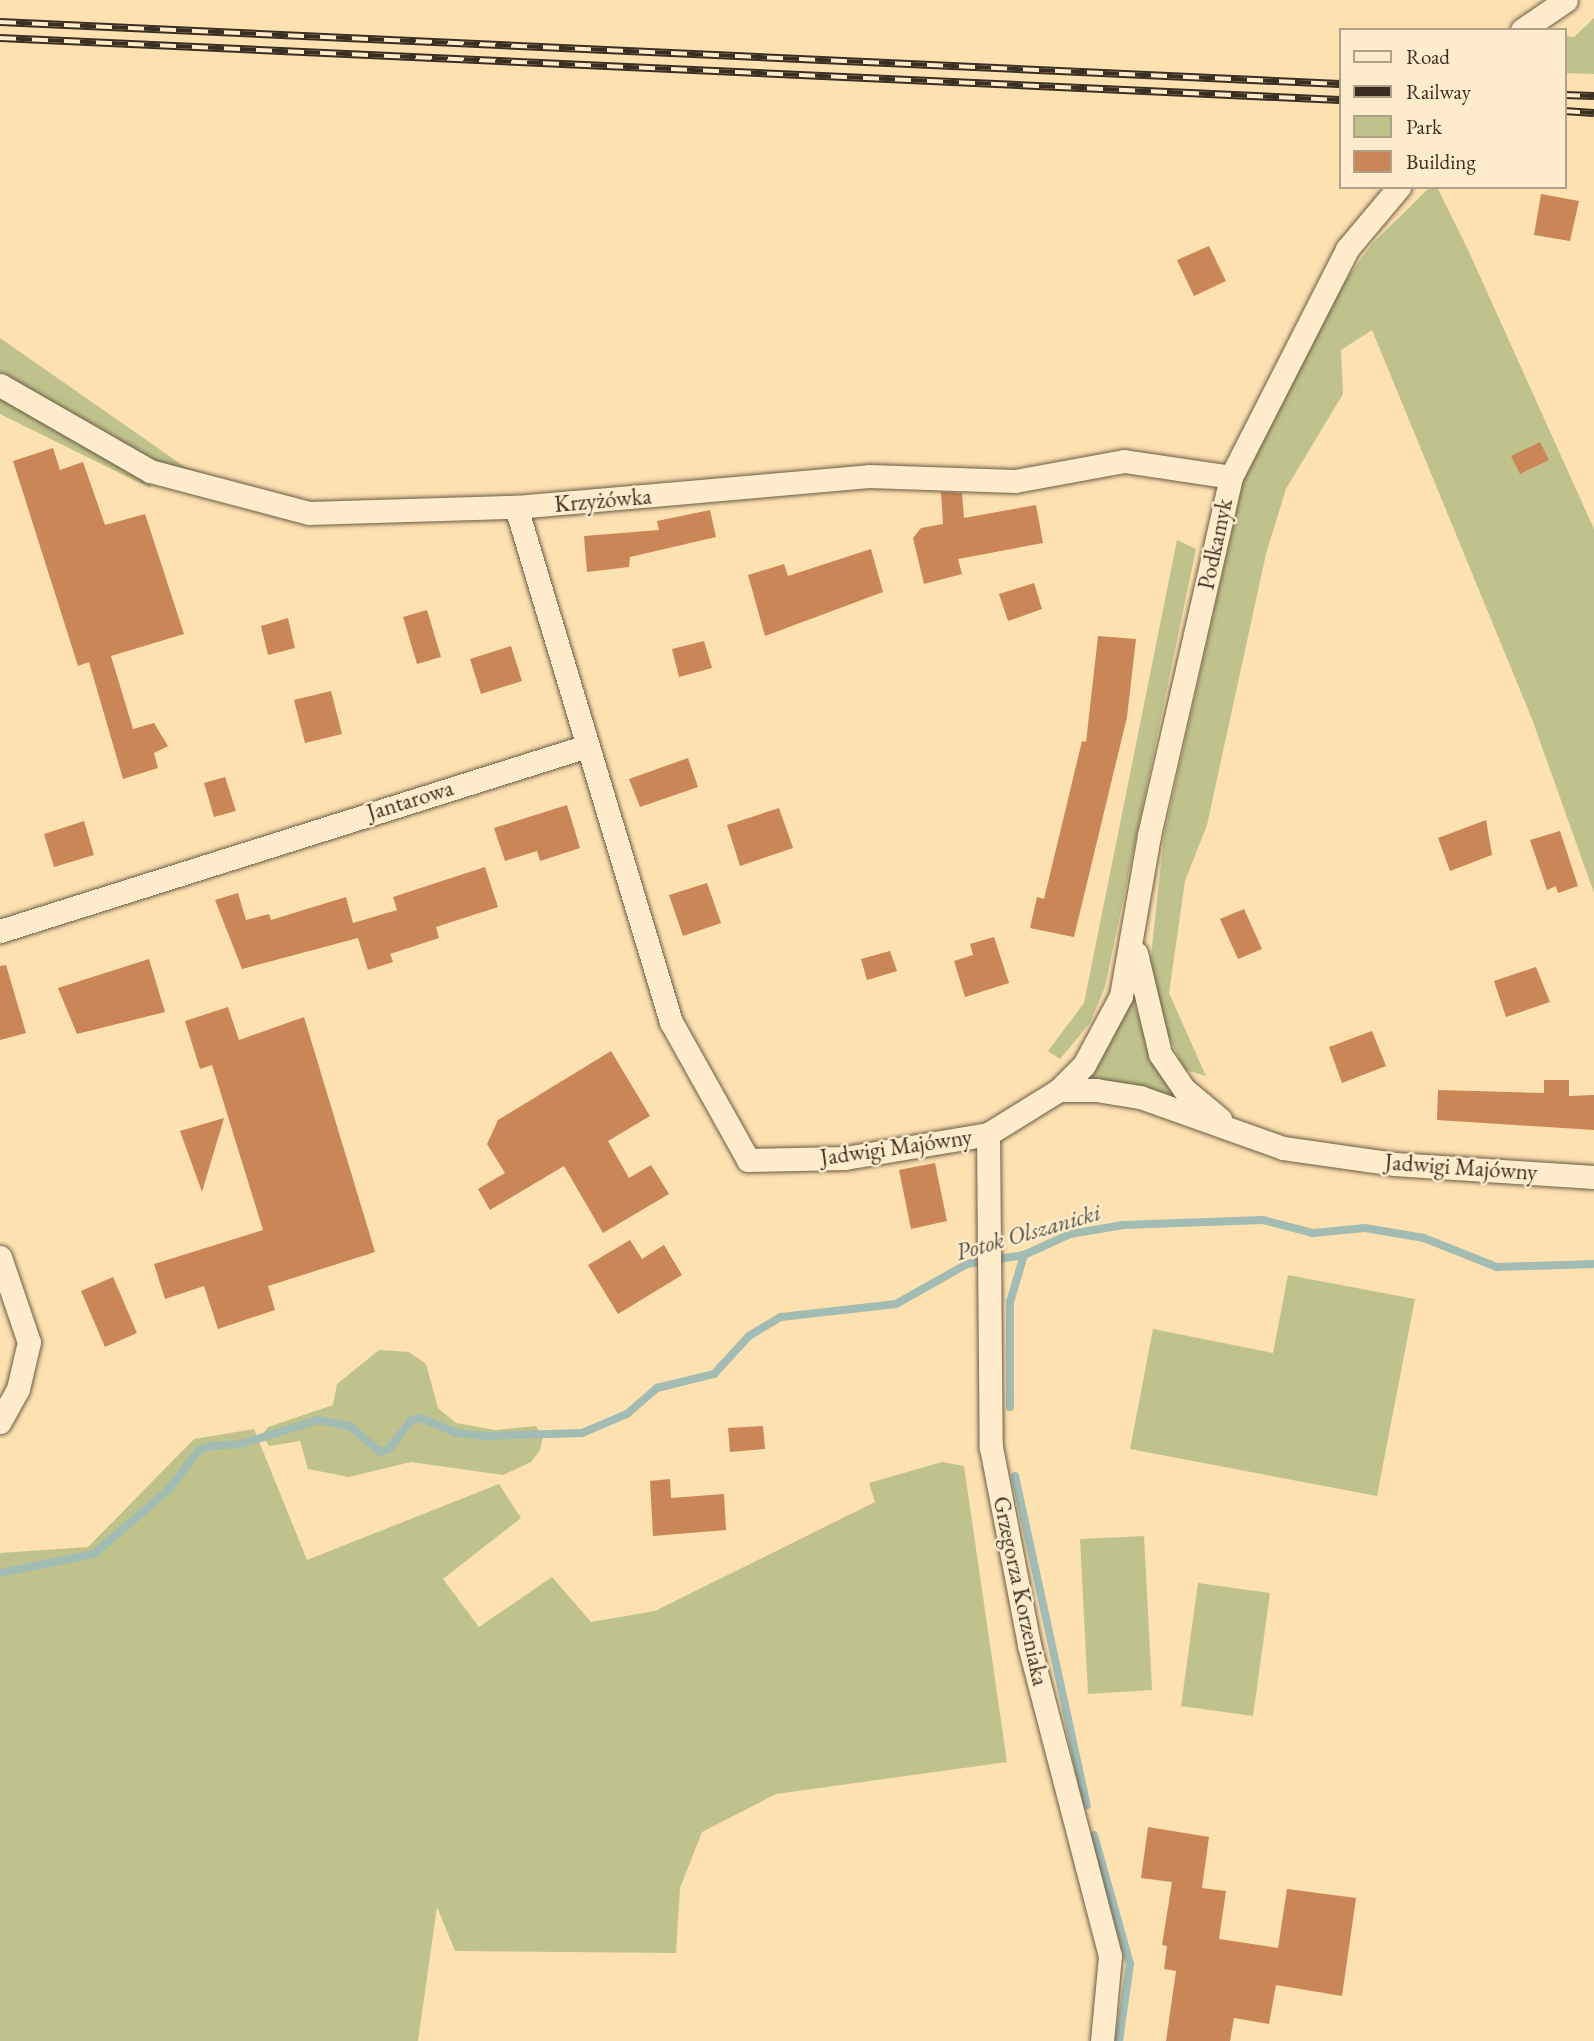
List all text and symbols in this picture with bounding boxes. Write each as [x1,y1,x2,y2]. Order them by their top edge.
legend [1338,28,1566,189]
text: Road [1406,43,1450,70]
text: Railway [1406,78,1471,105]
text: Park [1406,113,1442,140]
text: Building [1406,148,1476,175]
street label: Krzyżówka [553,482,653,518]
street label: Podkamyk [1192,496,1238,592]
street label: Jantarowa [363,774,457,826]
street label: Jadwigi Majówny [818,1123,974,1171]
street label: Jadwigi Majówny [1384,1148,1538,1186]
water label: Potok Olszanicki [952,1198,1104,1266]
street label: Grzegorza Korzeniaka [987,1494,1055,1688]

